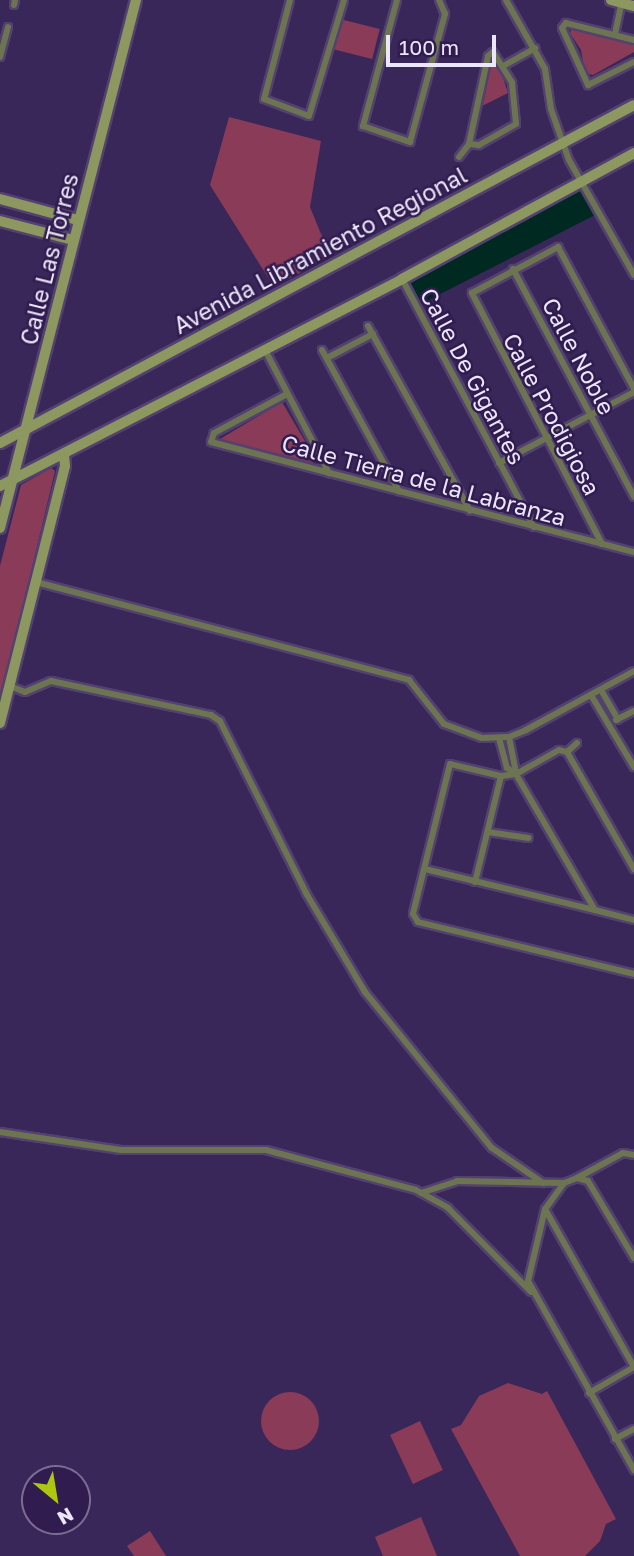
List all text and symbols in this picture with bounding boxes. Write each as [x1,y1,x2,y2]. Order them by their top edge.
scale bar [389,21,499,65]
text: 100 m [399,34,459,60]
street label: Avenida Libramiento Regional [169,161,471,339]
street label: Calle Las Torres [14,170,84,348]
street label: Calle De Gigantes [415,283,531,469]
street label: Calle Noble [537,293,621,419]
street label: Calle Prodigiosa [498,328,606,500]
street label: Calle Tierra de la Labranza [279,429,569,531]
north arrow [21,1465,91,1535]
text: N [54,1503,78,1530]

